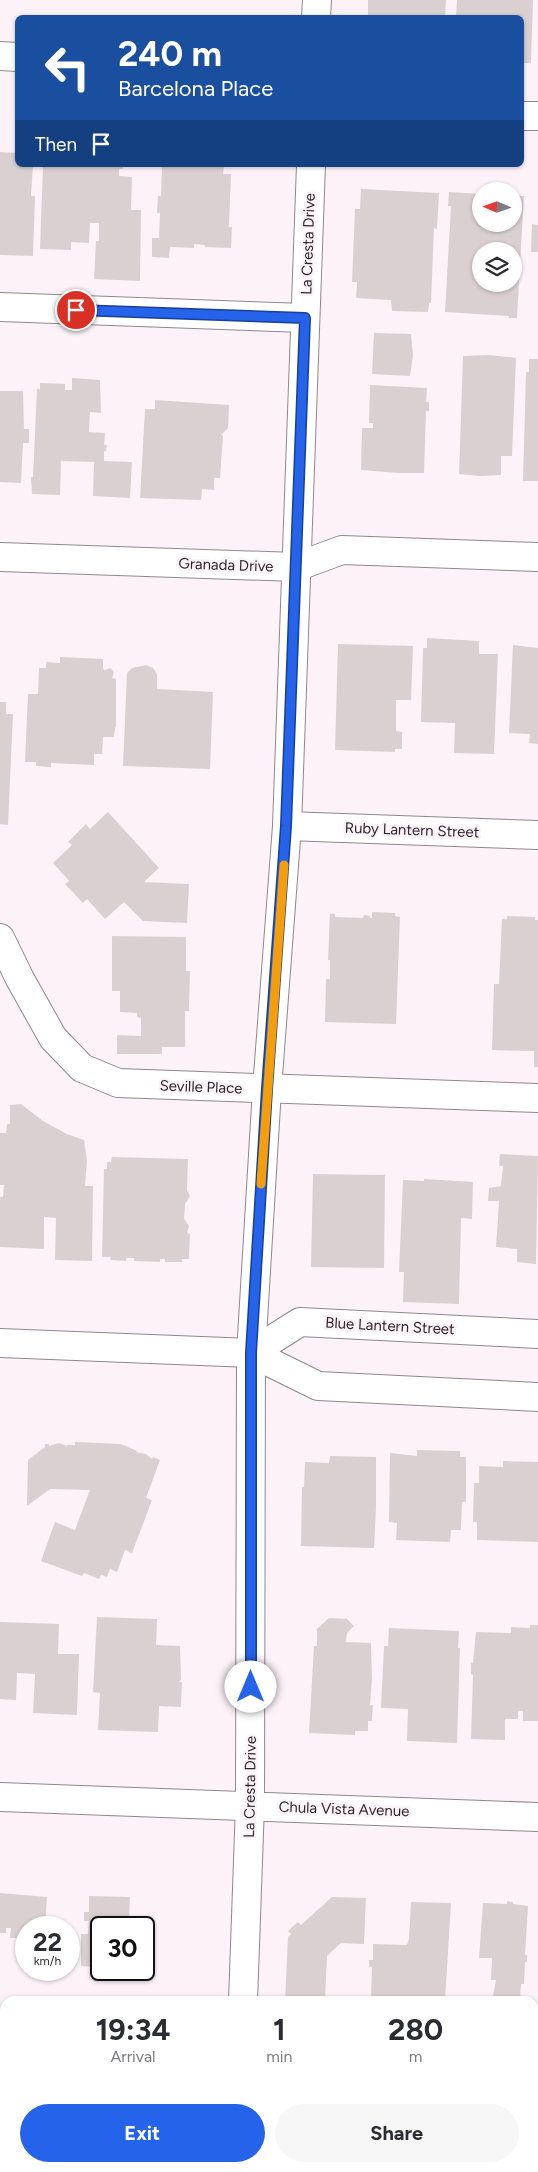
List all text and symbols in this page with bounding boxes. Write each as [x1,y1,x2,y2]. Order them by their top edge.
text: 240 m [118,33,222,75]
icon: left [35,35,100,100]
text: Barcelona Place [118,75,273,102]
icon: arrive [87,130,115,158]
text: Then [35,133,77,156]
north arrow [472,182,522,232]
map controls [472,182,522,292]
street label: La Cresta Drive [297,193,319,295]
button: layers [472,242,522,292]
pin [55,289,97,331]
icon: arrive [62,296,90,324]
street label: Granada Drive [178,554,274,576]
street label: Ruby Lantern Street [344,819,480,841]
street label: Seville Place [159,1077,243,1097]
street label: Blue Lantern Street [325,1314,455,1338]
position arrow [224,1660,276,1712]
street label: La Cresta Drive [240,1736,260,1838]
street label: Chula Vista Avenue [278,1798,410,1820]
speed limit sign: 30 [90,1916,155,1981]
text: 22 [33,1927,62,1957]
text: km/h [34,1954,61,1968]
text: 19:34 [96,2011,170,2048]
text: 1 [273,2011,286,2048]
text: 280 [388,2011,443,2048]
text: Arrival [110,2047,156,2066]
text: min [266,2047,292,2066]
text: m [409,2047,422,2066]
button: Exit [20,2104,265,2162]
button: Share [275,2104,519,2162]

